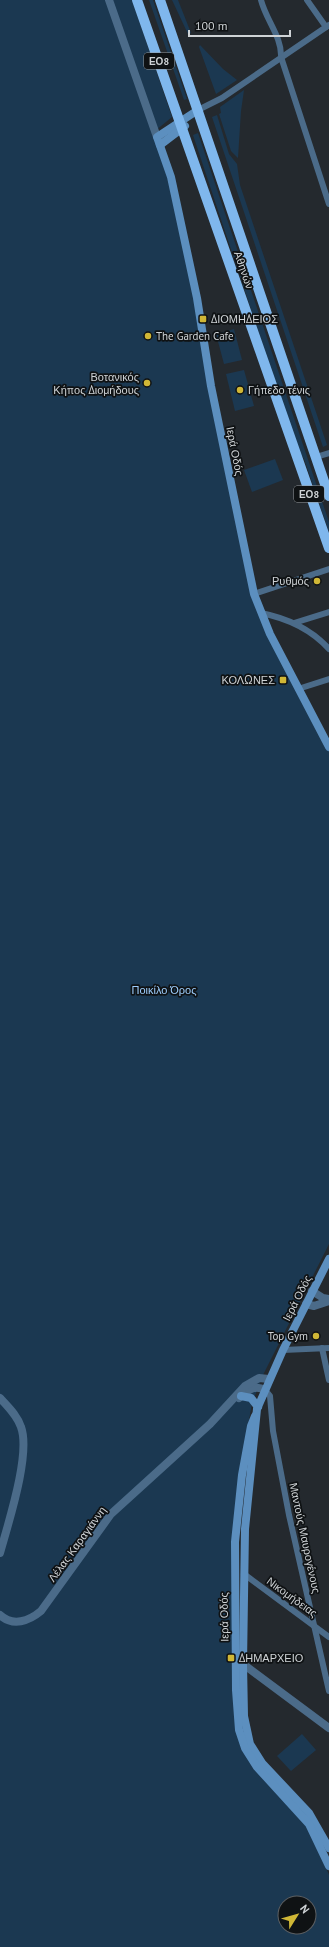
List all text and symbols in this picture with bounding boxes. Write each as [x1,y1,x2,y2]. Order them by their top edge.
scale bar [189,12,290,38]
text: 100 m [195,18,228,33]
road number: ΕΟ8 [144,53,174,69]
street label: Αθηνών [231,249,257,291]
place label: ΔΙΟΜΗΔΕΙΟΣ [211,312,278,326]
marker: ΔΙΟΜΗΔΕΙΟΣ [198,314,208,324]
place label: The Garden Cafe [156,329,234,343]
marker: The Garden Cafe [143,331,153,341]
place label: Βοτανικός Κήπος Διομήδους [53,370,139,397]
marker: Βοτανικός Κήπος Διομήδους [142,378,152,388]
place label: Γήπεδο τένις [248,383,310,397]
marker: Γήπεδο τένις [235,385,245,395]
street label: Ιερά Οδός [223,425,247,477]
road number: ΕΟ8 [294,486,324,502]
place label: Ρυθμός [272,574,309,588]
marker: Ρυθμός [312,576,322,586]
place label: ΚΟΛΩΝΕΣ [221,673,275,687]
marker: ΚΟΛΩΝΕΣ [278,675,288,685]
park label: Ποικίλο Όρος [131,983,197,997]
street label: Ιερά Οδός [279,1273,315,1323]
place label: Top Gym [268,1329,308,1343]
marker: Top Gym [311,1331,321,1341]
street label: Μαντούς Μαυρογένους [286,1481,324,1595]
street label: Λέλας Καραγιάννη [45,1504,109,1584]
street label: Νικομήδειας [264,1574,320,1620]
street label: Ιερά Οδός [217,1592,231,1642]
place label: ΔΗΜΑΡΧΕΙΟ [239,1651,304,1665]
marker: ΔΗΜΑΡΧΕΙΟ [226,1653,236,1663]
north arrow [277,1895,317,1935]
text: N [297,1902,313,1916]

